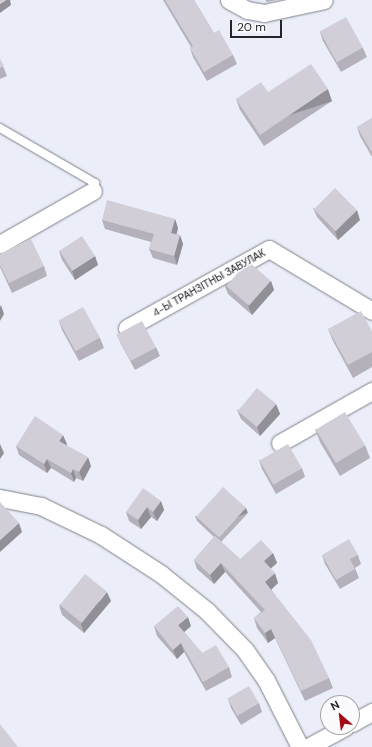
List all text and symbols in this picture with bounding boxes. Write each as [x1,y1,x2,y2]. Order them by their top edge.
scale bar [232,12,284,38]
text: 20 m [237,19,266,35]
street label: 4-Ы ТРАНЗІТНЫ ЗАВУЛАК [151,247,267,319]
north arrow [320,695,360,735]
text: N [328,697,342,713]

